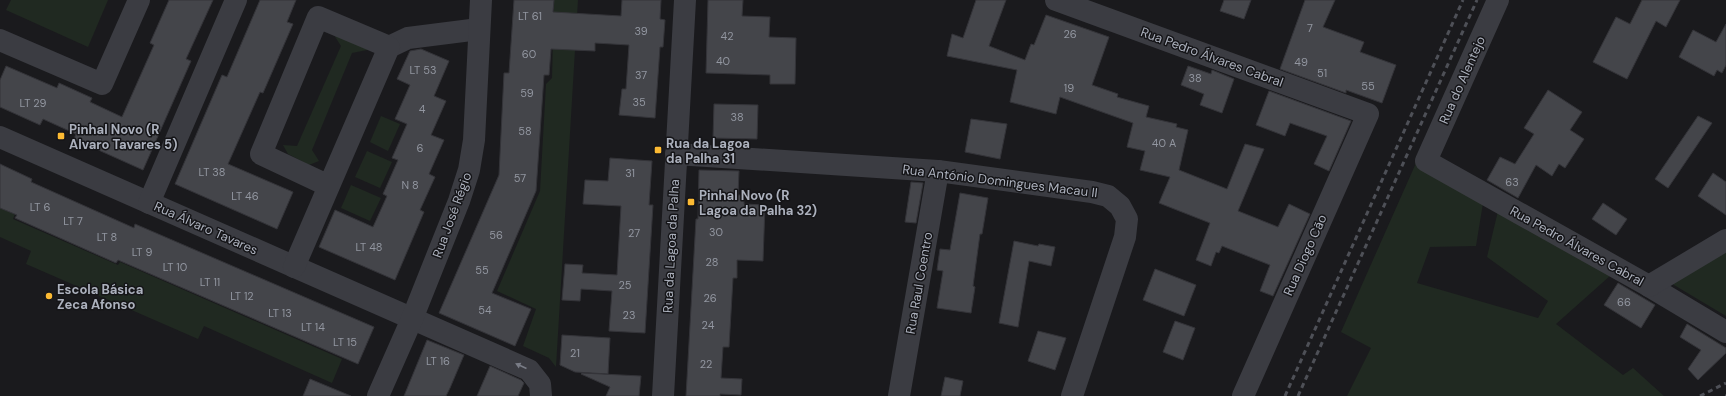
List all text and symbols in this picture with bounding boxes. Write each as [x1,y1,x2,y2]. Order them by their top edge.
house number: LT 61 [518,9,542,23]
house number: 7 [1307,21,1313,35]
street label: Rua Pedro Álvares Cabral [1138,22,1286,91]
house number: 39 [634,24,648,38]
house number: 26 [1063,27,1077,41]
house number: 42 [720,29,734,43]
street label: Rua do Alentejo [1435,33,1489,127]
house number: 60 [522,47,536,61]
house number: 40 [716,54,730,68]
house number: 49 [1294,55,1308,69]
house number: LT 53 [410,63,436,77]
house number: 51 [1317,66,1327,80]
house number: 37 [635,68,647,82]
house number: 38 [1188,71,1202,85]
house number: 55 [1361,79,1375,93]
house number: 19 [1064,81,1074,95]
house number: 59 [520,86,534,100]
house number: 35 [632,95,646,109]
house number: LT 29 [20,96,46,110]
house number: 4 [419,102,426,116]
house number: 38 [730,110,744,124]
place label: Pinhal Novo (R Alvaro Tavares 5) [69,121,177,153]
house number: 58 [518,124,532,138]
marker: Pinhal Novo (R Alvaro Tavares 5) [56,131,66,141]
place label: Rua da Lagoa da Palha 31 [666,135,750,167]
house number: 40 A [1152,136,1176,150]
house number: 6 [417,141,424,155]
marker: Rua da Lagoa da Palha 31 [653,145,663,155]
street label: Rua António Domingues Macau II [901,161,1099,201]
house number: LT 38 [199,165,225,179]
house number: 31 [625,166,635,180]
street label: Rua José Régio [429,170,475,260]
house number: 57 [514,171,526,185]
house number: 63 [1505,175,1519,189]
house number: N 8 [401,178,419,192]
street label: Rua da Lagoa da Palha [659,179,683,313]
place label: Pinhal Novo (R Lagoa da Palha 32) [699,187,817,219]
house number: LT 46 [231,189,259,203]
street label: Rua Álvaro Tavares [151,197,261,259]
marker: Pinhal Novo (R Lagoa da Palha 32) [686,197,696,207]
house number: LT 6 [30,200,50,214]
street label: Rua Pedro Álvares Cabral [1507,201,1647,290]
street label: Rua Diogo Cão [1279,211,1331,298]
house number: LT 7 [63,214,83,228]
house number: 30 [709,225,723,239]
house number: 27 [628,226,640,240]
house number: 56 [489,228,503,242]
house number: LT 8 [97,230,117,244]
street label: Rua Raul Coentro [902,230,936,335]
house number: LT 48 [355,240,383,254]
house number: LT 9 [132,245,152,259]
house number: 28 [706,255,718,269]
house number: LT 10 [163,260,187,274]
house number: 55 [475,263,489,277]
house number: LT 11 [200,275,220,289]
house number: 25 [618,278,632,292]
place label: Escola Básica Zeca Afonso [57,281,143,313]
house number: LT 12 [230,289,254,303]
marker: Escola Básica Zeca Afonso [44,291,54,301]
house number: 26 [703,291,717,305]
house number: 66 [1617,295,1631,309]
house number: 54 [478,303,492,317]
house number: LT 13 [268,306,292,320]
house number: 23 [623,308,635,322]
house number: 24 [702,318,715,332]
house number: LT 14 [301,320,325,334]
house number: LT 15 [333,335,357,349]
house number: 21 [570,346,580,360]
house number: LT 16 [426,354,450,368]
house number: 22 [700,357,712,371]
one-way arrow [514,363,526,369]

